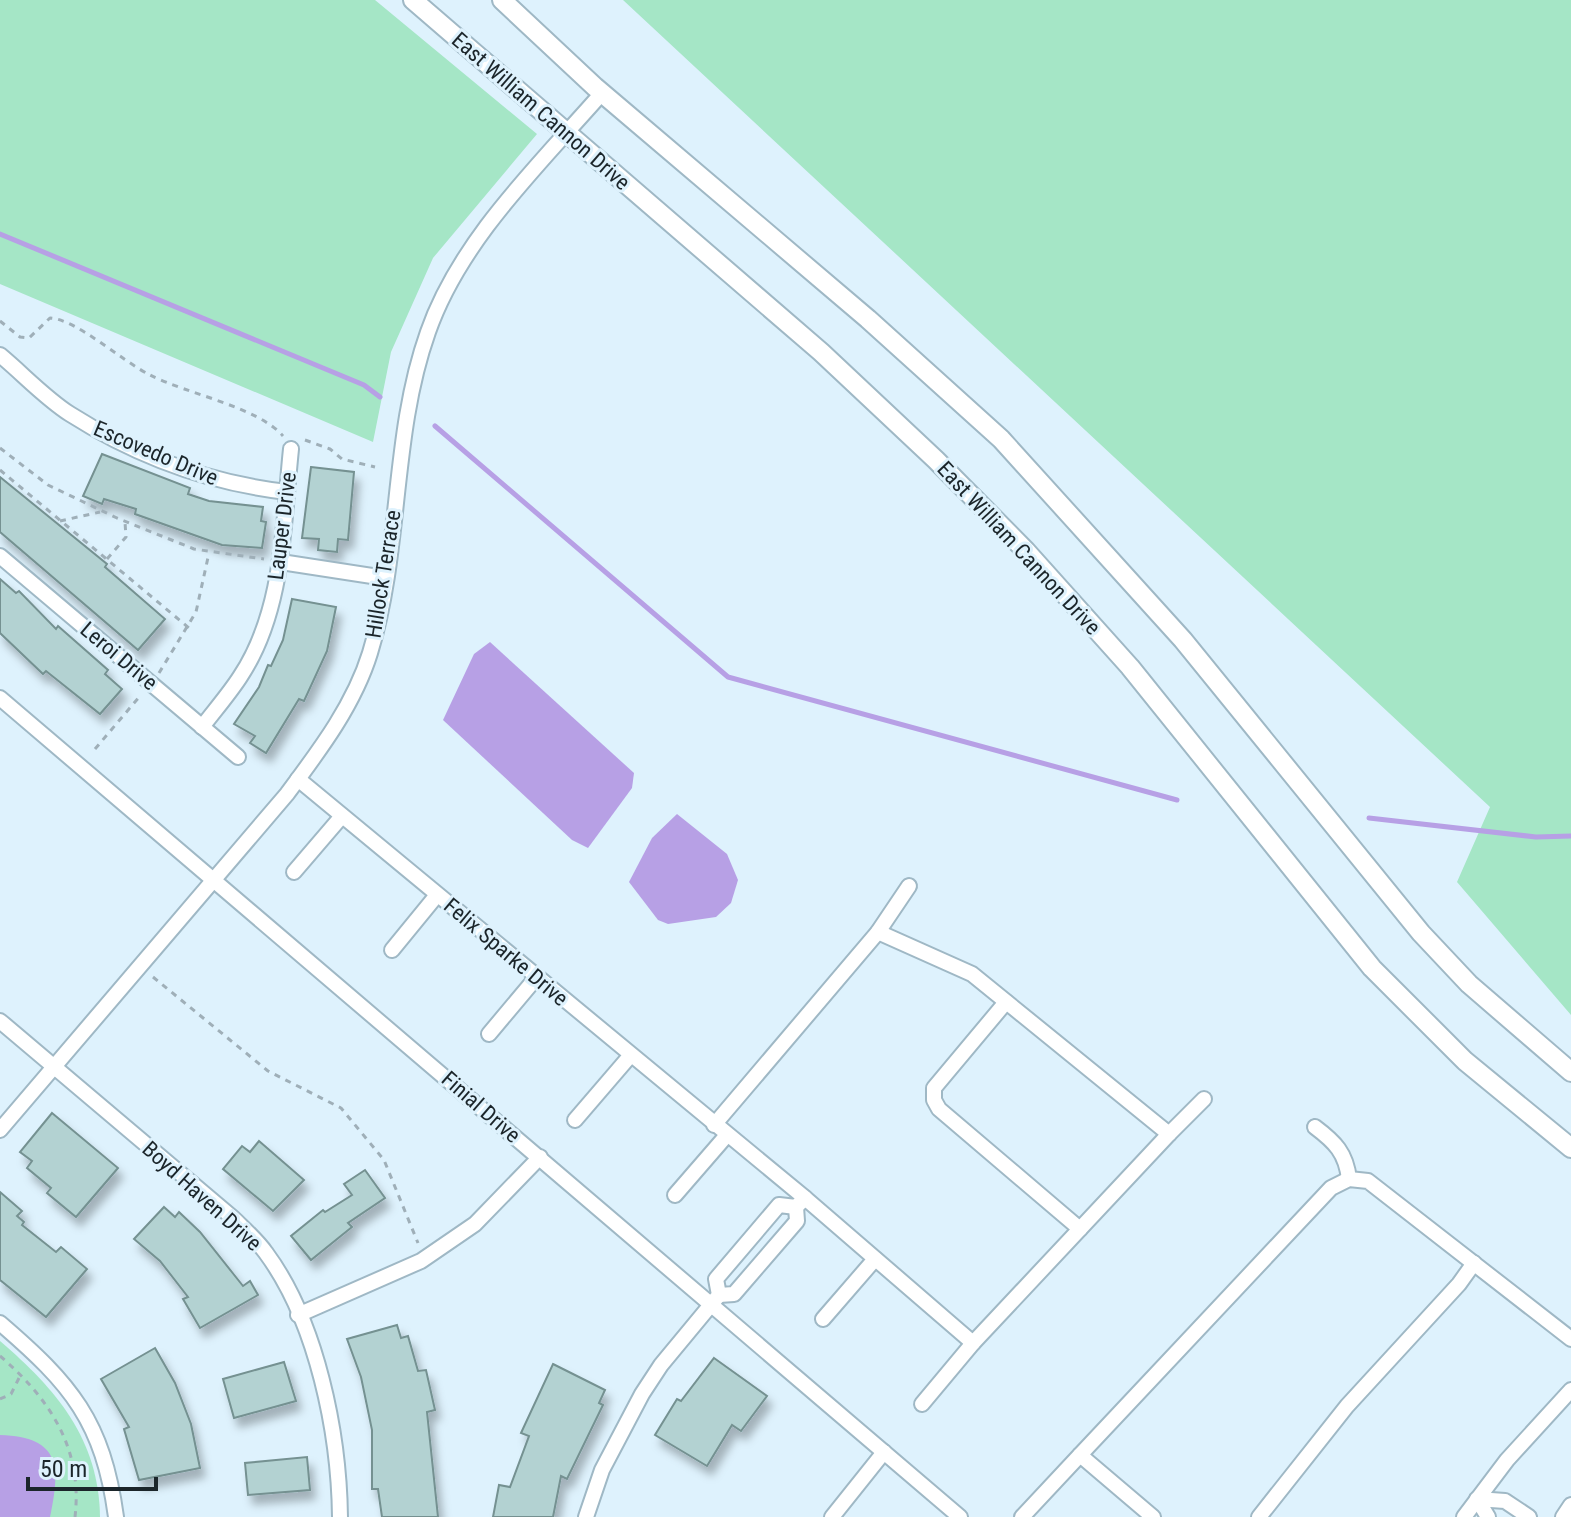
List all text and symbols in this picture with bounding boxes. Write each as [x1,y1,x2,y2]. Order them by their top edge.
street label: East William Cannon Drive [447,27,635,195]
street label: Escovedo Drive [90,416,222,490]
street label: East William Cannon Drive [932,456,1106,640]
street label: Lauper Drive [263,471,301,581]
street label: Hillock Terrace [361,508,405,640]
street label: Leroi Drive [76,617,162,695]
street label: Felix Sparke Drive [439,893,573,1011]
street label: Finial Drive [437,1066,525,1148]
street label: Boyd Haven Drive [137,1136,267,1256]
scale bar [28,1441,156,1491]
text: 50 m [40,1455,87,1483]

